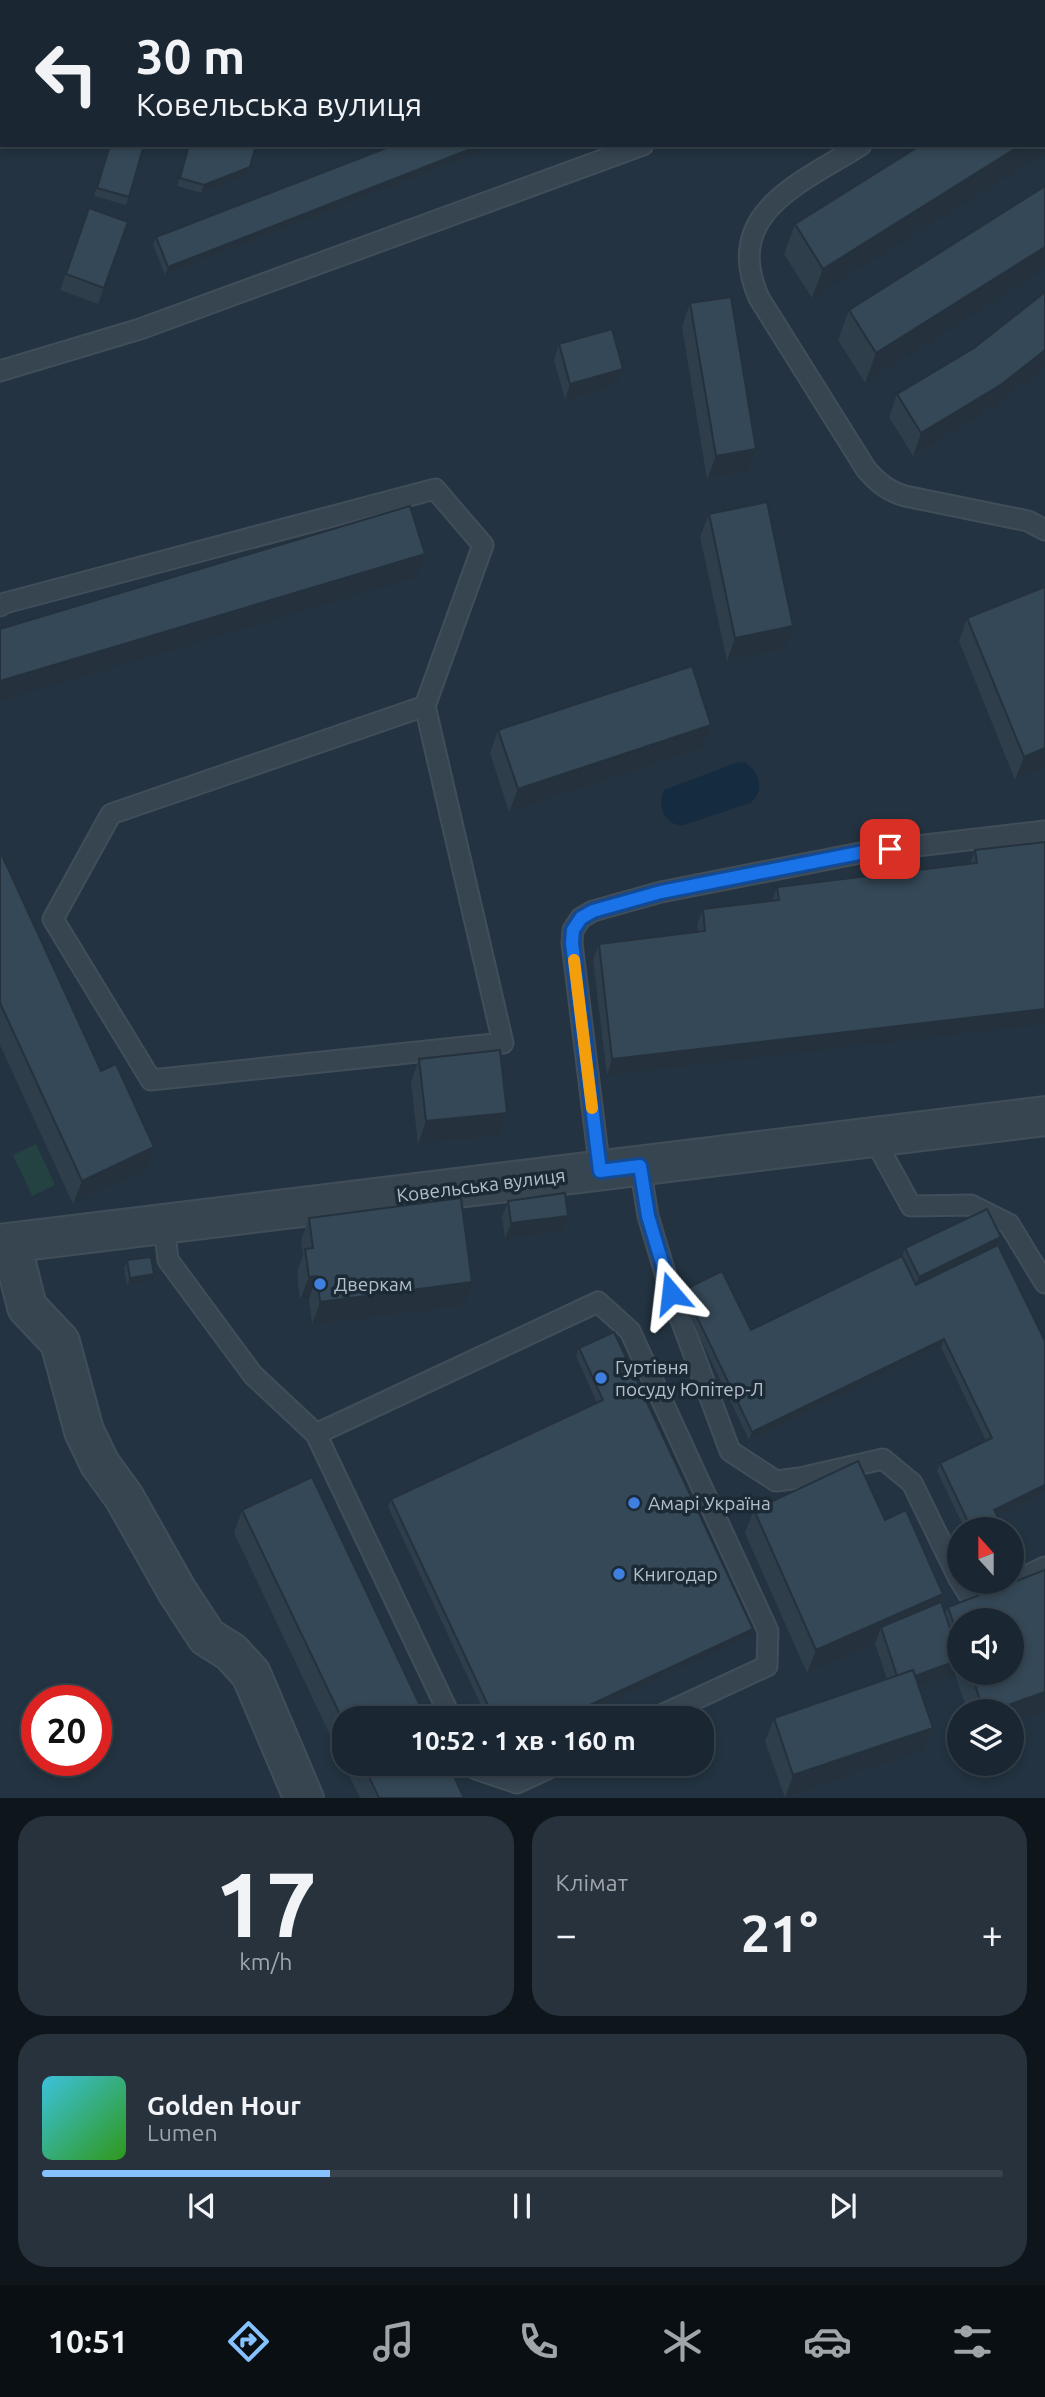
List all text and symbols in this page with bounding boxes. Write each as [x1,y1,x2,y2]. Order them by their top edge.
icon: left [21,28,112,119]
text: 30 m [136,28,245,83]
text: Ковельська вулиця [136,86,422,122]
pin [860,819,920,879]
icon: arrive [871,830,909,868]
street label: Ковельська вулиця [395,1164,567,1206]
position arrow [634,1256,708,1330]
place label: Дверкам [334,1273,413,1295]
marker: Дверкам [312,1276,328,1292]
place label: Гуртівня посуду Юпітер-Л [615,1356,764,1400]
marker: Гуртівня посуду Юпітер-Л [593,1370,609,1386]
place label: Амарі Україна [648,1492,771,1514]
marker: Амарі Україна [626,1495,642,1511]
north arrow [947,1517,1024,1594]
map controls [947,1517,1024,1776]
place label: Книгодар [633,1563,718,1585]
marker: Книгодар [611,1566,627,1582]
button: sound [947,1608,1024,1685]
speed limit sign: 20 [21,1685,112,1776]
button: layers [947,1699,1024,1776]
text: 10:52 · 1 хв · 160 m [410,1726,636,1755]
text: 17 [214,1852,317,1954]
text: Клімат [556,1870,628,1895]
text: 21° [741,1904,818,1962]
text: − [556,1913,577,1955]
text: + [982,1913,1003,1955]
text: km/h [239,1949,292,1974]
text: Golden Hour [147,2091,301,2120]
text: Lumen [147,2120,218,2145]
icon: previous [183,2187,221,2225]
icon: pause [503,2187,541,2225]
icon: next [824,2187,862,2225]
icon: directions [224,2317,273,2366]
icon: music [369,2317,418,2366]
icon: phone [514,2317,563,2366]
icon: climate [658,2317,707,2366]
icon: car [803,2317,852,2366]
icon: filters [948,2317,997,2366]
text: 10:51 [48,2323,128,2359]

